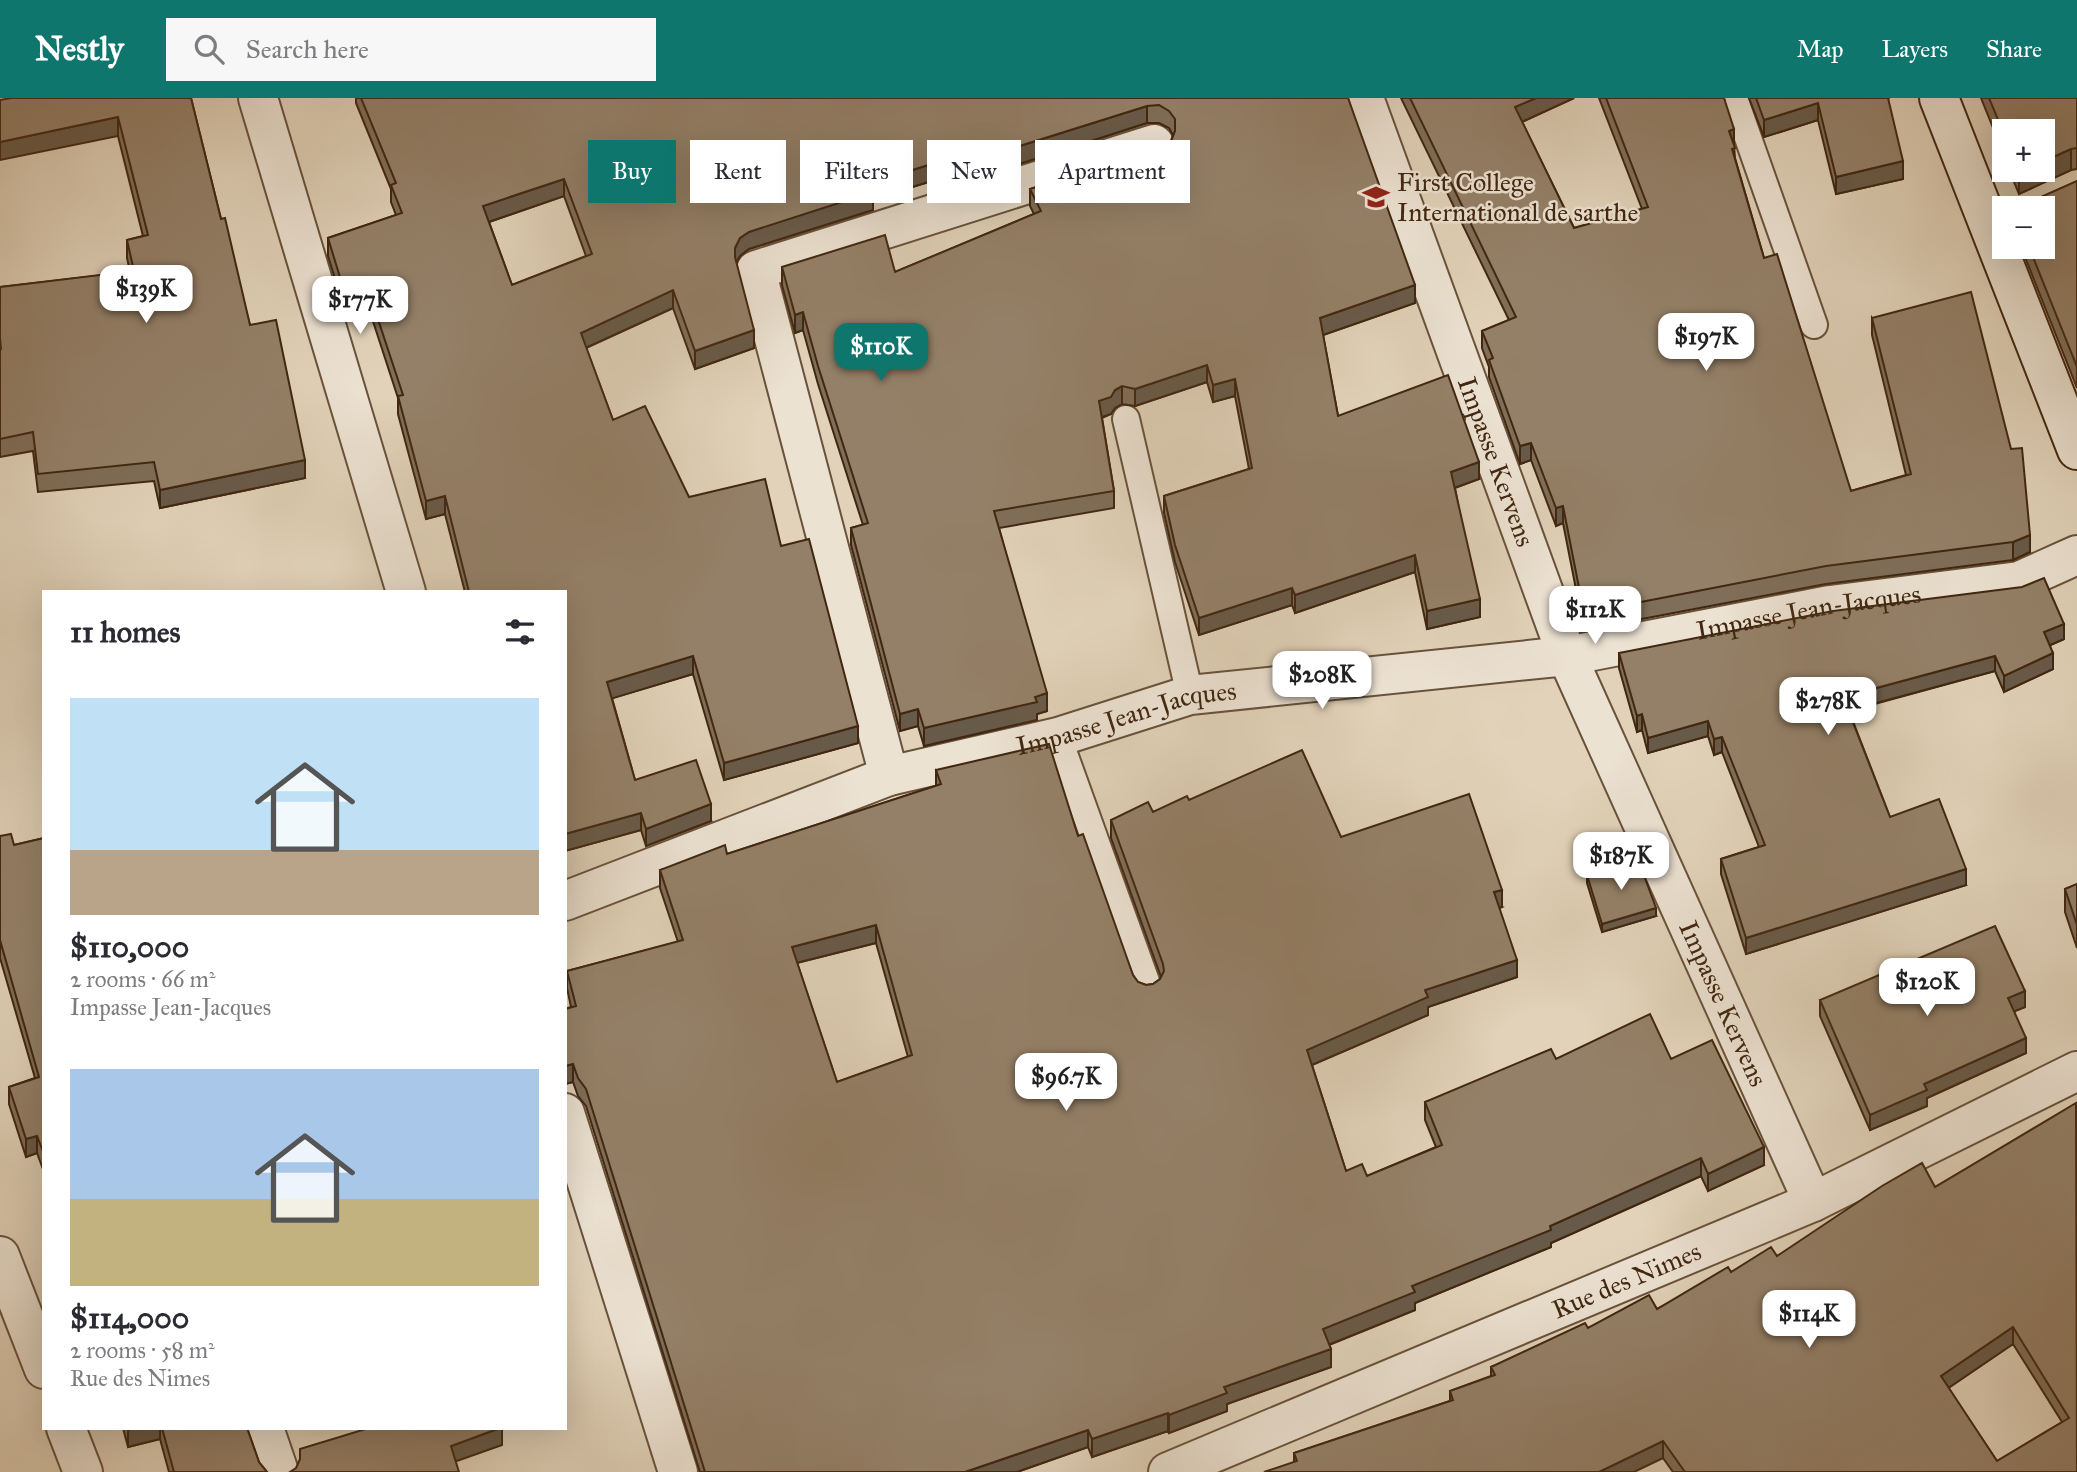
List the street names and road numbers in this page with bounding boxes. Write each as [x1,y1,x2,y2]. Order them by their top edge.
street label: Impasse Kervens [1451,373,1542,551]
street label: Impasse Jean-Jacques [1694,578,1923,647]
street label: Impasse Jean-Jacques [1013,674,1238,762]
street label: Impasse Kervens [1672,916,1775,1091]
street label: Rue des Nimes [1547,1235,1706,1325]

